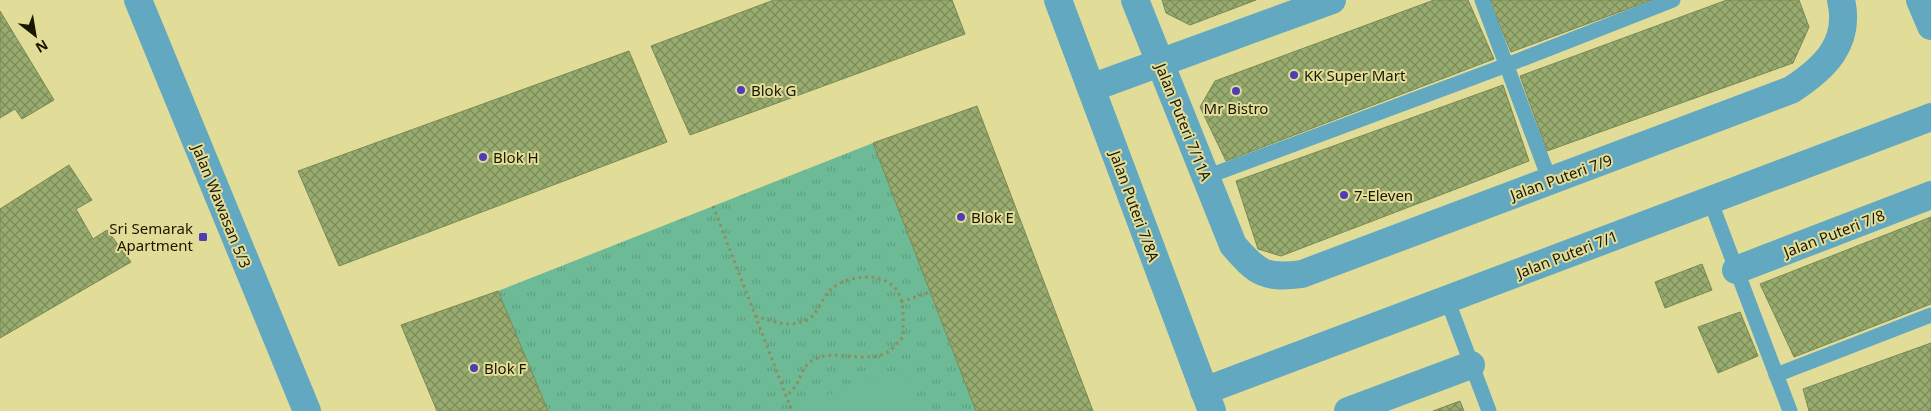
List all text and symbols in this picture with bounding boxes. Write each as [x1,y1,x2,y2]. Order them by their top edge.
north arrow [10,10,60,60]
text: N [32,35,52,58]
street label: Jalan Puteri 7/11A [1151,58,1217,184]
place label: KK Super Mart [1304,65,1406,85]
marker: KK Super Mart [1288,69,1300,81]
place label: Blok G [751,80,797,100]
marker: Blok G [735,84,747,96]
marker: Mr Bistro [1230,85,1242,97]
place label: Mr Bistro [1204,98,1268,118]
street label: Jalan Wawasan 5/3 [187,139,256,271]
street label: Jalan Puteri 7/8A [1105,146,1164,265]
place label: Blok H [493,147,539,167]
street label: Jalan Puteri 7/9 [1505,149,1615,205]
marker: Blok H [477,151,489,163]
place label: 7-Eleven [1354,185,1413,205]
marker: 7-Eleven [1338,189,1350,201]
street label: Jalan Puteri 7/8 [1779,205,1887,262]
place label: Blok E [971,207,1014,227]
marker: Blok E [955,211,967,223]
place label: Sri Semarak Apartment [109,218,194,255]
street label: Jalan Puteri 7/1 [1512,226,1620,283]
marker: Sri Semarak Apartment [197,231,209,243]
place label: Blok F [484,358,527,378]
marker: Blok F [468,362,480,374]

